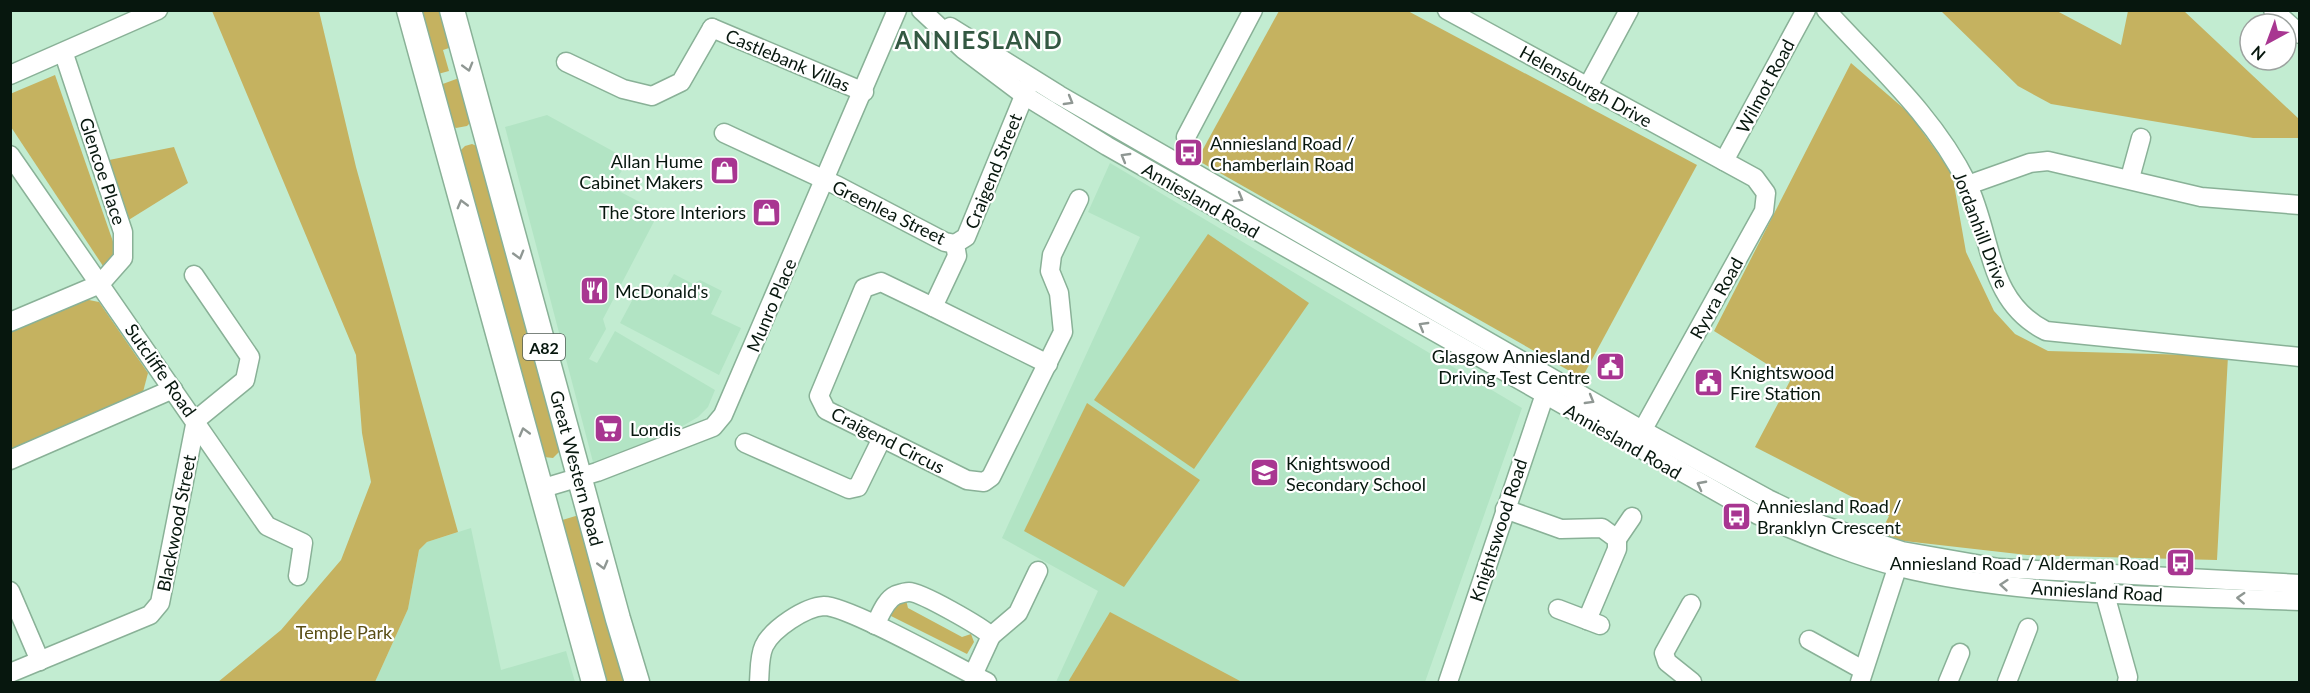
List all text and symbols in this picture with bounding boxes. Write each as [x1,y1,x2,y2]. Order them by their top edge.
north arrow [2238,12,2298,72]
street label: Castlebank Villas [723,24,854,96]
district label: ANNIESLAND [894,25,1063,54]
street label: Wilmot Road [1731,35,1799,137]
street label: Helensburgh Drive [1516,41,1656,131]
text: N [2247,42,2269,65]
one-way arrow [460,62,473,72]
one-way arrow [1063,94,1073,105]
street label: Craigend Street [960,110,1026,232]
street label: Glencoe Place [75,115,131,227]
place label: Anniesland Road / Chamberlain Road [1210,132,1354,175]
bus stop icon: Anniesland Road / Chamberlain Road [1173,137,1205,169]
place label: Allan Hume Cabinet Makers [579,150,703,193]
one-way arrow [1121,153,1131,164]
shop icon: Allan Hume Cabinet Makers [708,155,740,187]
street label: Anniesland Road [1138,158,1264,242]
street label: Jordanhill Drive [1949,169,2013,291]
street label: Greenlea Street [829,175,950,249]
one-way arrow [1233,191,1243,202]
shop icon: The Store Interiors [751,196,783,228]
one-way arrow [457,199,469,209]
place label: The Store Interiors [599,201,746,223]
one-way arrow [512,249,524,260]
street label: Ryvra Road [1685,254,1747,342]
street label: Munro Place [741,255,801,355]
restaurant icon: McDonald's [578,275,610,307]
place label: McDonald's [615,280,709,302]
street label: Sutcliffe Road [121,319,201,421]
one-way arrow [1418,322,1429,333]
road number: A82 [523,334,565,360]
place label: Glasgow Anniesland Driving Test Centre [1432,345,1590,388]
public building icon: Glasgow Anniesland Driving Test Centre [1595,350,1627,382]
place label: Knightswood Fire Station [1730,361,1834,404]
public building icon: Knightswood Fire Station [1693,366,1725,398]
street label: Great Western Road [546,388,608,548]
one-way arrow [1584,393,1594,404]
street label: Anniesland Road [1560,399,1686,483]
street label: Craigend Circus [828,402,948,478]
supermarket icon: Londis [593,413,625,445]
place label: Londis [630,418,681,440]
one-way arrow [519,427,532,437]
street label: Blackwood Street [152,452,200,593]
place label: Knightswood Secondary School [1286,452,1426,495]
street label: Knightswood Road [1465,456,1531,604]
school or university icon: Knightswood Secondary School [1249,457,1281,489]
one-way arrow [1697,481,1708,492]
place label: Anniesland Road / Branklyn Crescent [1757,495,1901,538]
bus stop icon: Anniesland Road / Branklyn Crescent [1720,500,1752,532]
bus stop icon: Anniesland Road / Alderman Road [2164,547,2196,579]
place label: Anniesland Road / Alderman Road [1890,552,2159,574]
one-way arrow [596,560,609,570]
street label: Anniesland Road [2031,577,2163,605]
one-way arrow [1999,579,2008,592]
one-way arrow [2237,592,2246,605]
park label: Temple Park [296,621,393,643]

